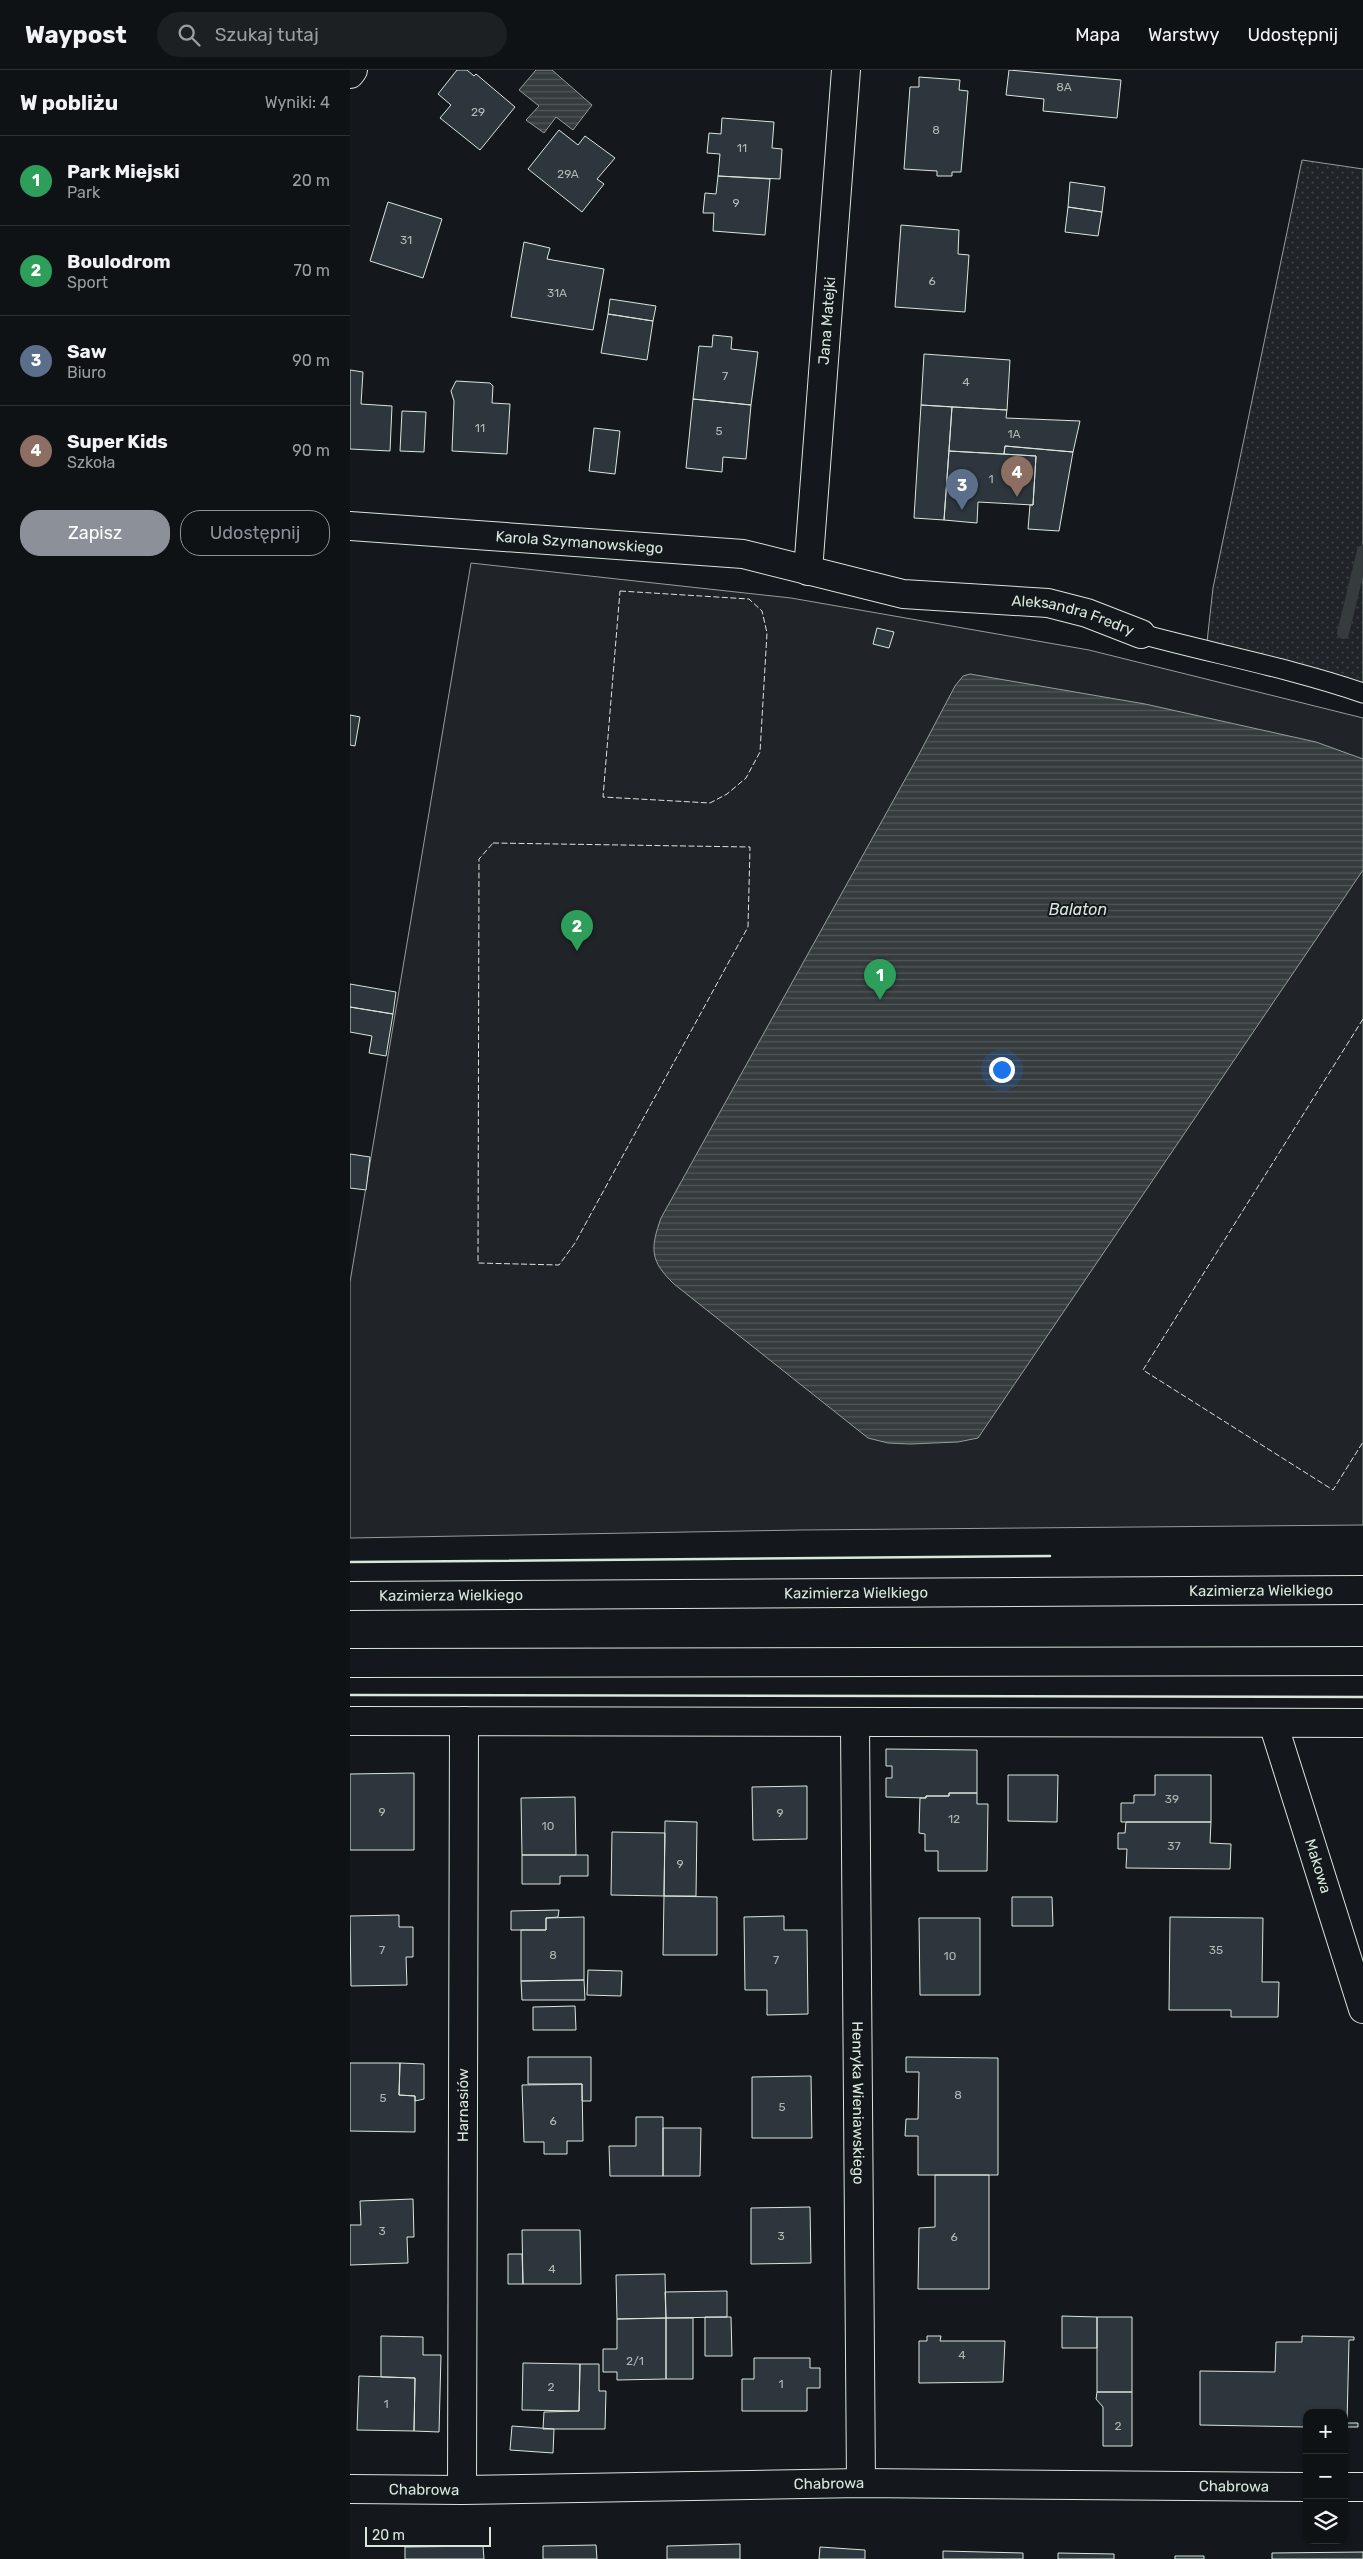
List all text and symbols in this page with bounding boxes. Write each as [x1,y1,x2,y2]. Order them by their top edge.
search box [157,12,507,57]
text: Waypost [25,21,127,49]
icon: search [175,21,203,49]
text: Szukaj tutaj [215,23,319,46]
text: Mapa [1075,24,1120,46]
text: Warstwy [1148,24,1219,46]
text: Udostępnij [1247,24,1338,46]
house number: 8A [1056,80,1072,94]
text: W pobliżu [20,90,118,115]
text: Wyniki: 4 [265,93,330,112]
house number: 29 [471,105,485,119]
house number: 8 [932,123,940,137]
house number: 11 [737,141,747,155]
text: Park Miejski [67,160,180,183]
house number: 29A [557,167,579,181]
text: 1 [32,171,40,190]
text: 20 m [292,171,330,190]
text: Park [67,183,100,202]
house number: 9 [732,196,740,210]
house number: 31 [400,233,412,247]
text: Boulodrom [67,250,171,273]
text: 2 [31,261,41,280]
text: 70 m [293,261,330,280]
text: Sport [67,273,108,292]
house number: 6 [928,274,936,288]
street label: Jana Matejki [815,276,839,365]
house number: 31A [547,286,567,300]
text: Saw [67,340,107,363]
text: 3 [31,351,41,370]
text: 90 m [292,351,330,370]
text: Biuro [67,363,106,382]
house number: 7 [722,369,728,383]
house number: 4 [962,375,970,389]
house number: 11 [475,421,485,435]
house number: 5 [715,424,723,438]
house number: 1A [1007,427,1021,441]
text: Super Kids [67,430,168,453]
text: 4 [31,441,41,460]
text: 90 m [292,441,330,460]
text: Szkoła [67,453,115,472]
pin: 4 [1001,456,1033,497]
pin: 3 [946,469,978,510]
house number: 1 [988,472,994,486]
button: Zapisz [20,510,170,556]
button: Udostępnij [180,510,330,556]
street label: Karola Szymanowskiego [495,527,664,557]
street label: Aleksandra Fredry [1011,592,1137,639]
water label: Balaton [1049,900,1107,919]
pin: 2 [561,910,593,951]
pin: 1 [864,959,896,1000]
your location [989,1057,1015,1083]
street label: Kazimierza Wielkiego [1189,1581,1333,1600]
street label: Kazimierza Wielkiego [784,1584,928,1602]
street label: Kazimierza Wielkiego [379,1586,523,1605]
house number: 39 [1165,1792,1179,1806]
house number: 9 [378,1805,386,1819]
house number: 9 [776,1806,784,1820]
house number: 12 [948,1812,960,1826]
house number: 10 [542,1819,554,1833]
street label: Makowa [1301,1837,1335,1896]
house number: 37 [1167,1839,1181,1853]
house number: 9 [676,1857,684,1871]
house number: 7 [379,1943,385,1957]
house number: 35 [1209,1943,1223,1957]
house number: 8 [549,1948,557,1962]
house number: 10 [944,1949,956,1963]
house number: 7 [773,1953,779,1967]
street label: Henryka Wieniawskiego [848,2021,868,2185]
street label: Harnasiów [454,2068,472,2142]
house number: 8 [954,2088,962,2102]
house number: 5 [379,2091,387,2105]
house number: 5 [778,2100,786,2114]
house number: 6 [549,2114,557,2128]
house number: 3 [378,2224,386,2238]
house number: 3 [777,2229,785,2243]
house number: 6 [950,2230,958,2244]
house number: 4 [548,2262,556,2276]
house number: 4 [958,2348,966,2362]
house number: 2/1 [626,2354,644,2368]
house number: 1 [778,2377,784,2391]
house number: 2 [547,2380,555,2394]
house number: 1 [383,2397,389,2411]
map controls [1303,2409,1348,2544]
button: + [1303,2409,1348,2454]
house number: 2 [1114,2419,1122,2433]
button: − [1303,2454,1348,2499]
street label: Chabrowa [794,2474,864,2493]
street label: Chabrowa [1199,2477,1269,2496]
street label: Chabrowa [389,2480,459,2499]
button: layers [1303,2499,1348,2544]
scale bar [365,2524,491,2547]
text: 20 m [372,2527,405,2544]

